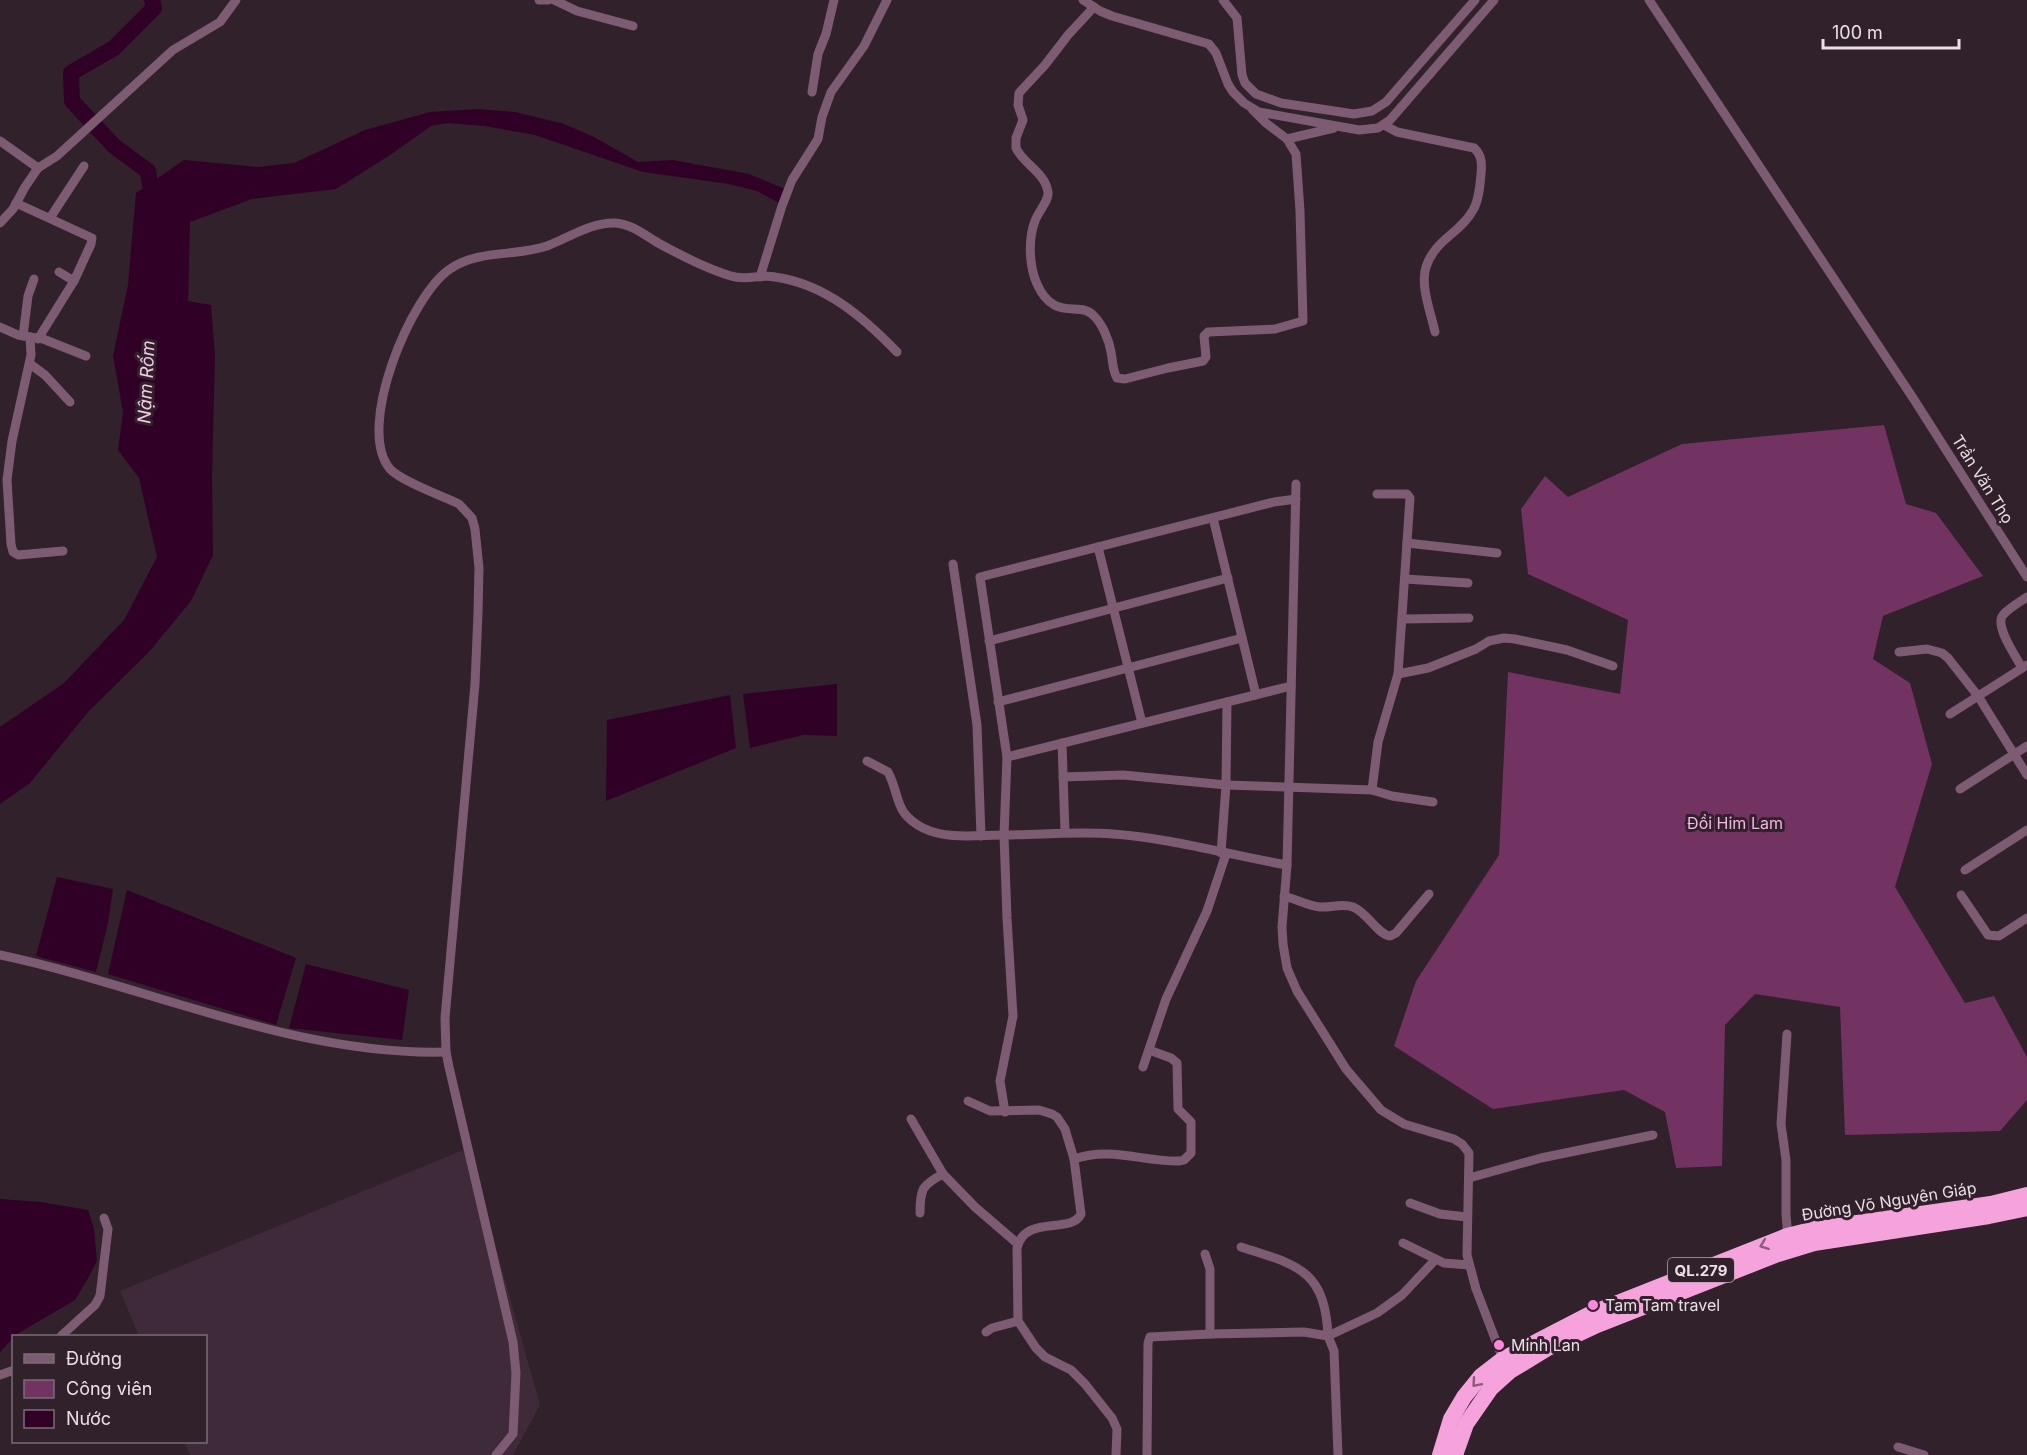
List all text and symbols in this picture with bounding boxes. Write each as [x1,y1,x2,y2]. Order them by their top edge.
scale bar [1823,12,1960,50]
text: 100 m [1832,22,1883,43]
water label: Nậm Rốm [133,340,159,424]
street label: Trần Văn Thọ [1948,431,2018,527]
park label: Đồi Him Lam [1687,813,1783,833]
street label: Đường Võ Nguyên Giáp [1800,1177,1978,1225]
one-way arrow [1759,1238,1770,1250]
road number: QL.279 [1668,1258,1734,1282]
place label: Tam Tam travel [1605,1295,1720,1315]
marker: Tam Tam travel [1586,1298,1600,1312]
legend [12,1335,207,1443]
place label: Minh Lan [1511,1335,1580,1355]
marker: Minh Lan [1492,1338,1506,1352]
text: Đường [66,1348,122,1369]
one-way arrow [1472,1376,1483,1386]
text: Công viên [66,1378,152,1399]
text: Nước [66,1408,111,1429]

